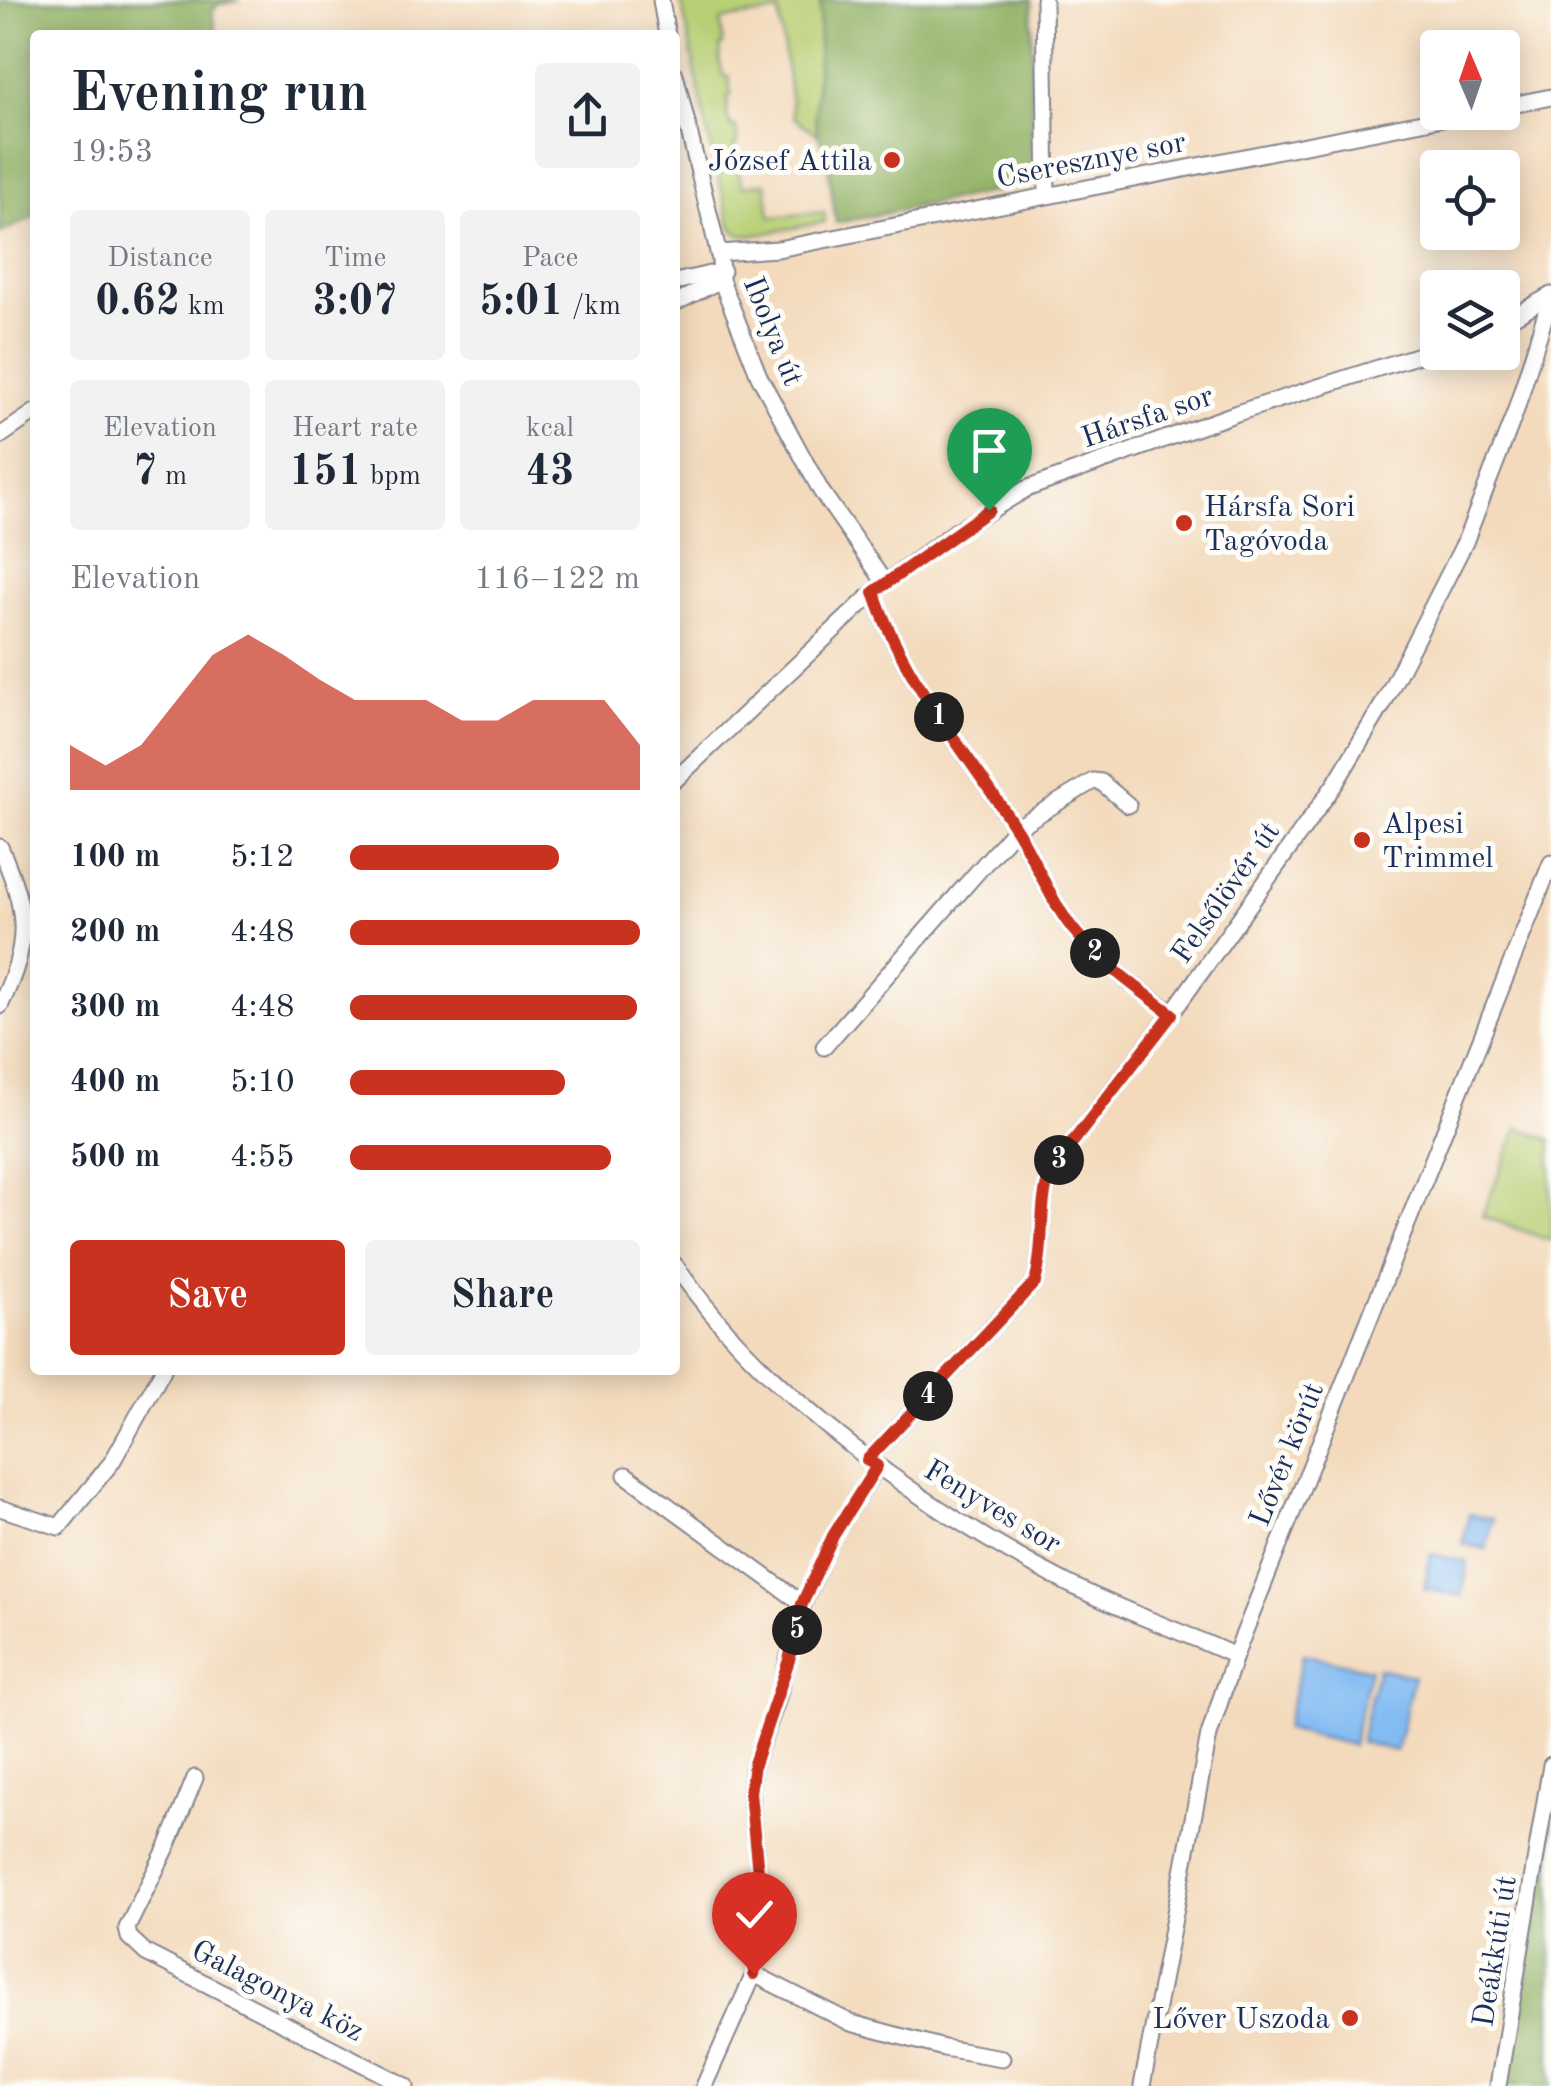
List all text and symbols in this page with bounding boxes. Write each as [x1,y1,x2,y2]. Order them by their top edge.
north arrow [1420,30,1520,130]
map controls [1420,30,1520,370]
button: share [535,63,640,168]
text: Evening run [70,68,368,123]
street label: Cseresznye sor [994,128,1189,194]
text: 19:53 [70,137,153,169]
place label: József Attila [708,147,872,177]
marker: József Attila [881,149,903,171]
button: locate [1420,150,1520,250]
text: Distance [107,245,213,273]
text: Time [324,245,386,273]
text: Pace [522,245,578,273]
button: layers [1420,270,1520,370]
street label: Ibolya út [737,273,808,391]
text: 0.62 [95,282,180,324]
text: 3:07 [313,282,397,324]
text: 5:01 [479,282,564,324]
text: km [180,293,225,321]
text: /km [564,293,621,321]
street label: Hársfa sor [1078,381,1217,454]
pin [947,408,1032,511]
text: Elevation [103,415,217,443]
text: Heart rate [292,415,418,443]
text: kcal [526,415,574,443]
icon: arrive [962,423,1017,478]
text: 7 [133,452,157,494]
text: 151 [289,452,362,494]
text: 43 [526,452,574,494]
text: m [157,463,187,491]
text: bpm [362,463,421,491]
place label: Hársfa Sori Tagóvoda [1204,493,1355,557]
marker: Hársfa Sori Tagóvoda [1173,512,1195,534]
text: Elevation [70,564,200,596]
text: 116–122 m [474,564,640,596]
pin: 1 [914,692,964,742]
text: 1 [931,703,947,731]
place label: Alpesi Trimmel [1382,810,1493,874]
street label: Felsőlövér út [1167,817,1286,969]
marker: Alpesi Trimmel [1351,829,1373,851]
text: 100 m [70,842,160,874]
text: 5:12 [230,842,295,874]
text: 200 m [70,917,160,949]
text: 4:48 [230,917,295,949]
pin: 2 [1070,928,1120,978]
text: 2 [1087,939,1103,967]
text: 300 m [70,992,160,1024]
text: 4:48 [230,992,295,1024]
text: 400 m [70,1067,160,1099]
text: 5:10 [230,1067,295,1099]
pin: 3 [1034,1135,1084,1185]
text: 500 m [70,1142,160,1174]
text: 4:55 [230,1142,295,1174]
text: 3 [1051,1146,1067,1174]
button: Save [70,1240,345,1355]
button: Share [365,1240,640,1355]
pin: 4 [903,1371,953,1421]
street label: Lővér körút [1245,1379,1330,1531]
text: 4 [920,1382,936,1410]
street label: Fenyves sor [918,1455,1066,1560]
pin: 5 [772,1605,822,1655]
text: 5 [789,1616,805,1644]
pin [712,1872,797,1975]
street label: Deákkúti út [1469,1874,1523,2029]
icon: check [727,1887,782,1942]
street label: Galagonya köz [186,1936,368,2048]
place label: Lőver Uszoda [1152,2005,1330,2035]
marker: Lőver Uszoda [1339,2007,1361,2029]

